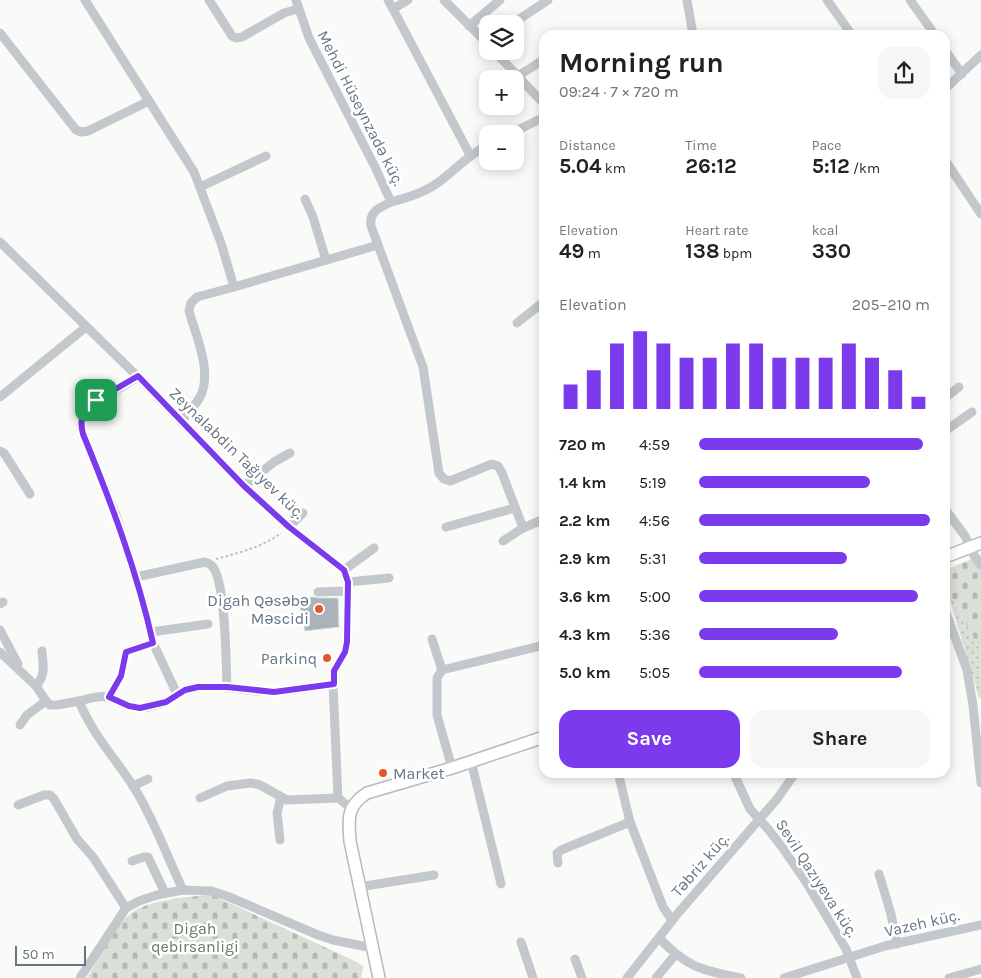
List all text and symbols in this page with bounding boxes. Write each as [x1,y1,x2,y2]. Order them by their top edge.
map controls [479,15,524,170]
button: layers [479,15,524,60]
street label: Mehdi Hüseynzadə küç. [313,27,409,189]
text: Morning run [559,46,724,79]
button: share [878,47,930,99]
button: + [479,70,524,115]
text: 09:24 · 7 × 720 m [559,82,679,101]
button: − [479,125,524,170]
text: Distance [559,137,616,154]
text: Time [685,137,717,154]
text: Pace [812,137,842,154]
text: 5.04 [559,154,602,178]
text: 26:12 [685,154,737,178]
text: 5:12 [812,154,850,178]
text: km [602,160,626,177]
text: /km [850,160,880,177]
text: Elevation [559,222,618,239]
text: Heart rate [685,222,748,239]
text: kcal [812,222,838,239]
text: 49 [559,239,584,263]
text: 138 [685,239,719,263]
text: 330 [812,239,851,263]
text: m [584,245,601,262]
text: bpm [719,245,752,262]
text: Elevation [559,295,627,314]
text: 205–210 m [852,295,930,314]
pin [75,379,117,421]
street label: Zeynalabdin Tağıyev küç. [165,383,309,523]
icon: arrive [82,386,110,414]
text: 720 m [559,435,606,454]
text: 4:59 [639,435,670,454]
text: 1.4 km [559,473,606,492]
text: 5:19 [639,473,666,492]
text: 2.2 km [559,511,611,530]
text: 4:56 [639,511,670,530]
text: 2.9 km [559,549,611,568]
text: 5:31 [639,549,666,568]
text: 3.6 km [559,587,611,606]
text: 5:00 [639,587,671,606]
place label: Digah Qəsəbə Məscidi [207,591,309,628]
marker: Digah Qəsəbə Məscidi [313,603,325,615]
text: 4.3 km [559,625,611,644]
text: 5:36 [639,625,670,644]
place label: Parkinq [261,649,317,668]
marker: Parkinq [321,652,333,664]
text: 5.0 km [559,663,611,682]
text: 5:05 [639,663,670,682]
button: Save [559,710,740,768]
button: Share [750,710,930,768]
place label: Market [393,764,444,783]
marker: Market [377,767,389,779]
street label: Sevil Qazıyeva küç. [772,816,862,941]
street label: Təbriz küç. [667,829,733,901]
street label: Vazeh küç. [883,905,961,941]
park label: Digah qebirsanligi [151,919,239,956]
scale bar [15,943,86,966]
text: 50 m [22,946,55,963]

